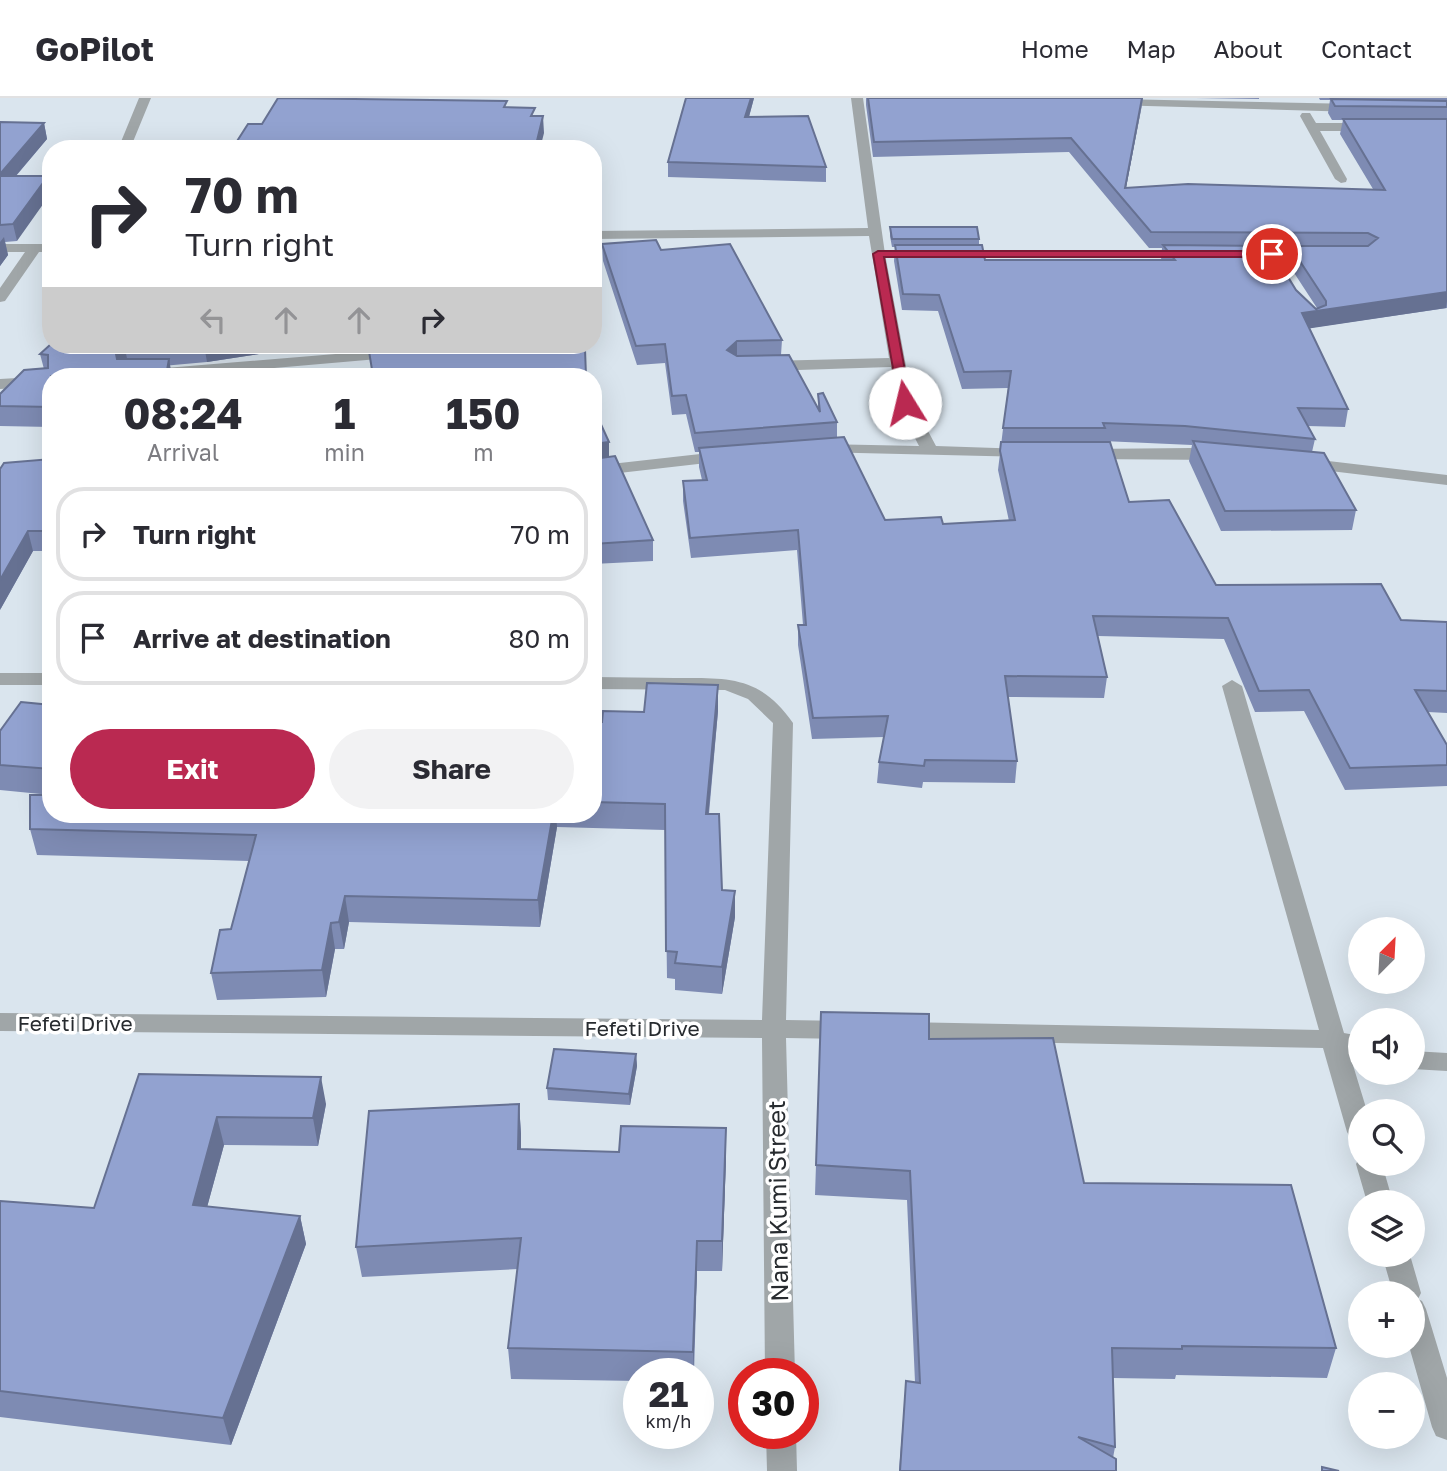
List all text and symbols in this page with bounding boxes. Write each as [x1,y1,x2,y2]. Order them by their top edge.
text: GoPilot [35,29,154,68]
text: Home [1021,34,1089,63]
text: Map [1127,34,1176,63]
text: About [1214,34,1283,63]
text: Contact [1321,34,1412,63]
text: 70 m [185,165,299,224]
icon: right [70,168,161,259]
pin [1242,224,1302,284]
text: Turn right [185,225,334,263]
icon: arrive [1253,235,1291,273]
icon: left [194,301,232,339]
icon: ahead [267,301,305,339]
icon: ahead [340,301,378,339]
icon: right [413,301,451,339]
position arrow [868,366,942,440]
text: 08:24 [123,388,243,438]
text: 1 [334,388,355,438]
text: 150 [446,388,521,438]
text: Arrival [147,438,219,466]
text: min [324,438,365,466]
text: m [473,438,494,466]
icon: right [74,515,112,553]
text: Turn right [133,519,256,550]
text: 70 m [511,519,570,550]
icon: arrive [74,619,112,657]
text: Arrive at destination [133,623,391,654]
text: 80 m [509,623,570,654]
button: Exit [70,729,315,809]
button: Share [329,729,574,809]
north arrow [1348,917,1424,994]
map controls [1348,917,1425,1449]
button: sound [1348,1008,1425,1085]
street label: Fefeti Drive [17,1010,133,1036]
street label: Fefeti Drive [584,1015,700,1041]
button: search [1348,1099,1425,1176]
street label: Nana Kumi Street [761,1100,793,1302]
button: layers [1348,1190,1425,1267]
button: + [1348,1281,1425,1358]
speed limit sign: 30 [728,1358,819,1449]
button: − [1348,1372,1425,1449]
text: 21 [649,1373,688,1415]
text: km/h [646,1410,691,1432]

